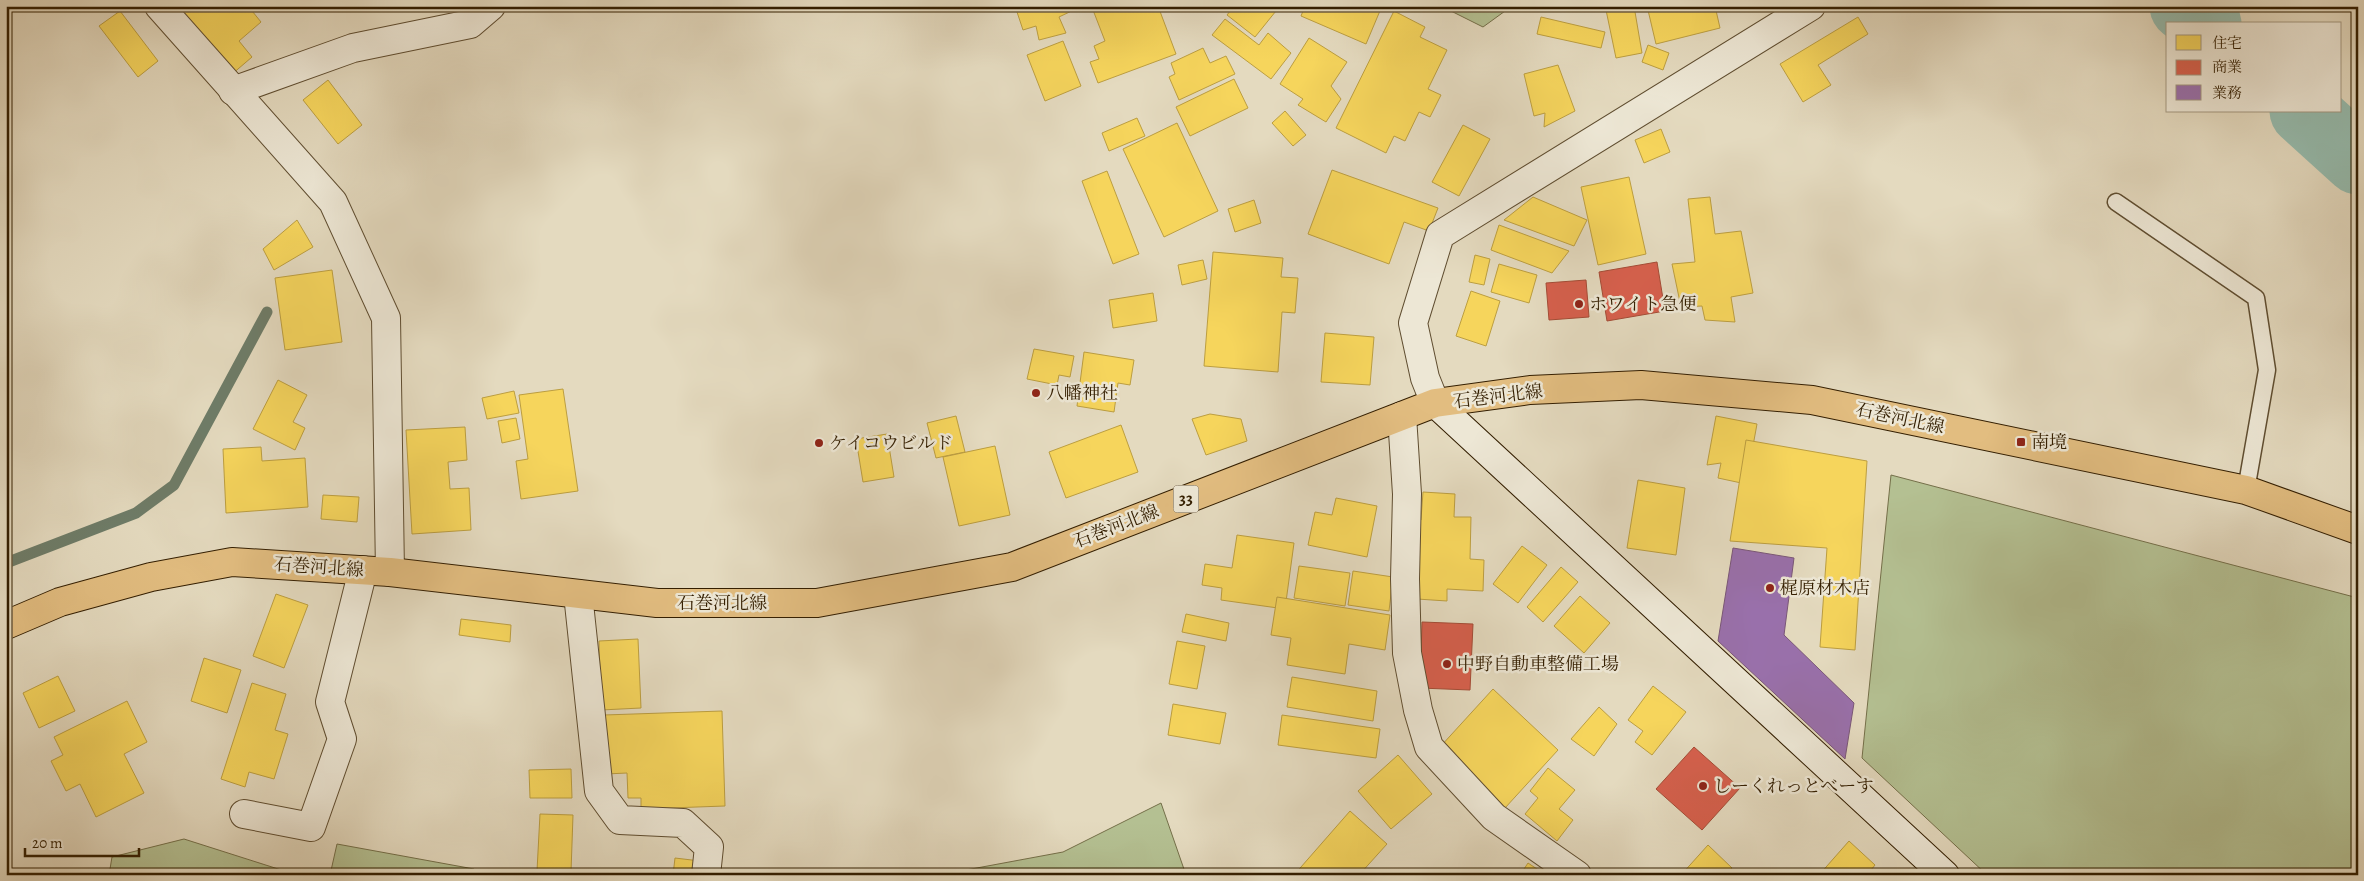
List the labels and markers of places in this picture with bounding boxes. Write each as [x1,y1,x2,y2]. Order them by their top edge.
place label: ホワイト急便 [1589,292,1696,316]
marker: ホワイト急便 [1573,298,1585,310]
place label: 八幡神社 [1046,381,1118,405]
marker: 八幡神社 [1030,387,1042,399]
place label: 南境 [2031,430,2067,454]
place label: ケイコウビルド [829,431,953,455]
marker: 南境 [2015,436,2027,448]
marker: ケイコウビルド [813,437,825,449]
place label: 梶原材木店 [1780,576,1870,600]
marker: 梶原材木店 [1764,582,1776,594]
place label: 中野自動車整備工場 [1457,652,1619,676]
marker: 中野自動車整備工場 [1441,658,1453,670]
place label: しーくれっとべーす [1713,774,1873,798]
marker: しーくれっとべーす [1697,780,1709,792]

